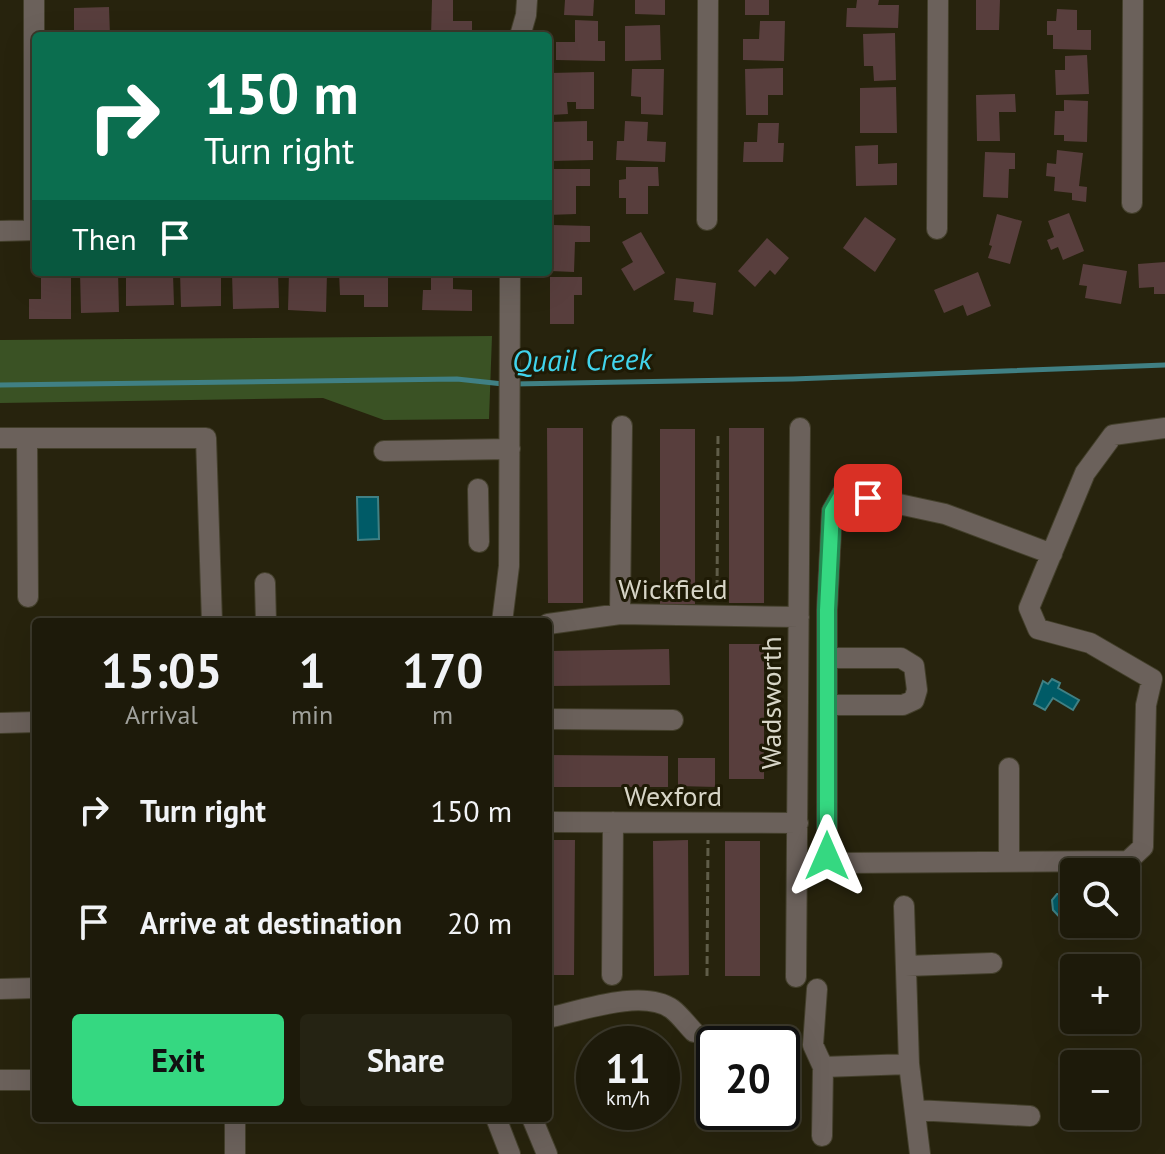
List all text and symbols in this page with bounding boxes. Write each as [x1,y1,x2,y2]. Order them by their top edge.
text: 150 m [204,57,359,129]
icon: right [72,64,176,168]
text: Turn right [204,127,354,174]
icon: arrive [153,216,197,260]
text: Then [72,219,137,258]
water label: Quail Creek [512,338,654,380]
pin [834,464,902,532]
icon: arrive [846,476,890,520]
street label: Wickfield [618,570,728,607]
street label: Wadsworth [752,636,789,770]
text: 15:05 [101,639,222,701]
text: 1 [298,639,326,701]
text: 170 [402,639,483,701]
text: Arrival [125,698,198,731]
text: min [291,698,333,731]
text: m [432,698,453,731]
street label: Wexford [624,777,722,814]
icon: right [72,788,116,832]
text: Turn right [140,791,266,830]
text: 150 m [431,791,512,830]
position arrow [785,814,869,898]
map controls [1060,858,1140,1130]
button: search [1060,858,1140,938]
icon: arrive [72,900,116,944]
text: Arrive at destination [140,903,402,942]
text: 20 m [447,903,512,942]
button: + [1060,954,1140,1034]
button: Exit [72,1014,284,1106]
button: Share [300,1014,512,1106]
speed limit sign: 20 [696,1026,800,1130]
text: 11 [605,1042,651,1094]
button: − [1060,1050,1140,1130]
text: km/h [606,1085,650,1111]

